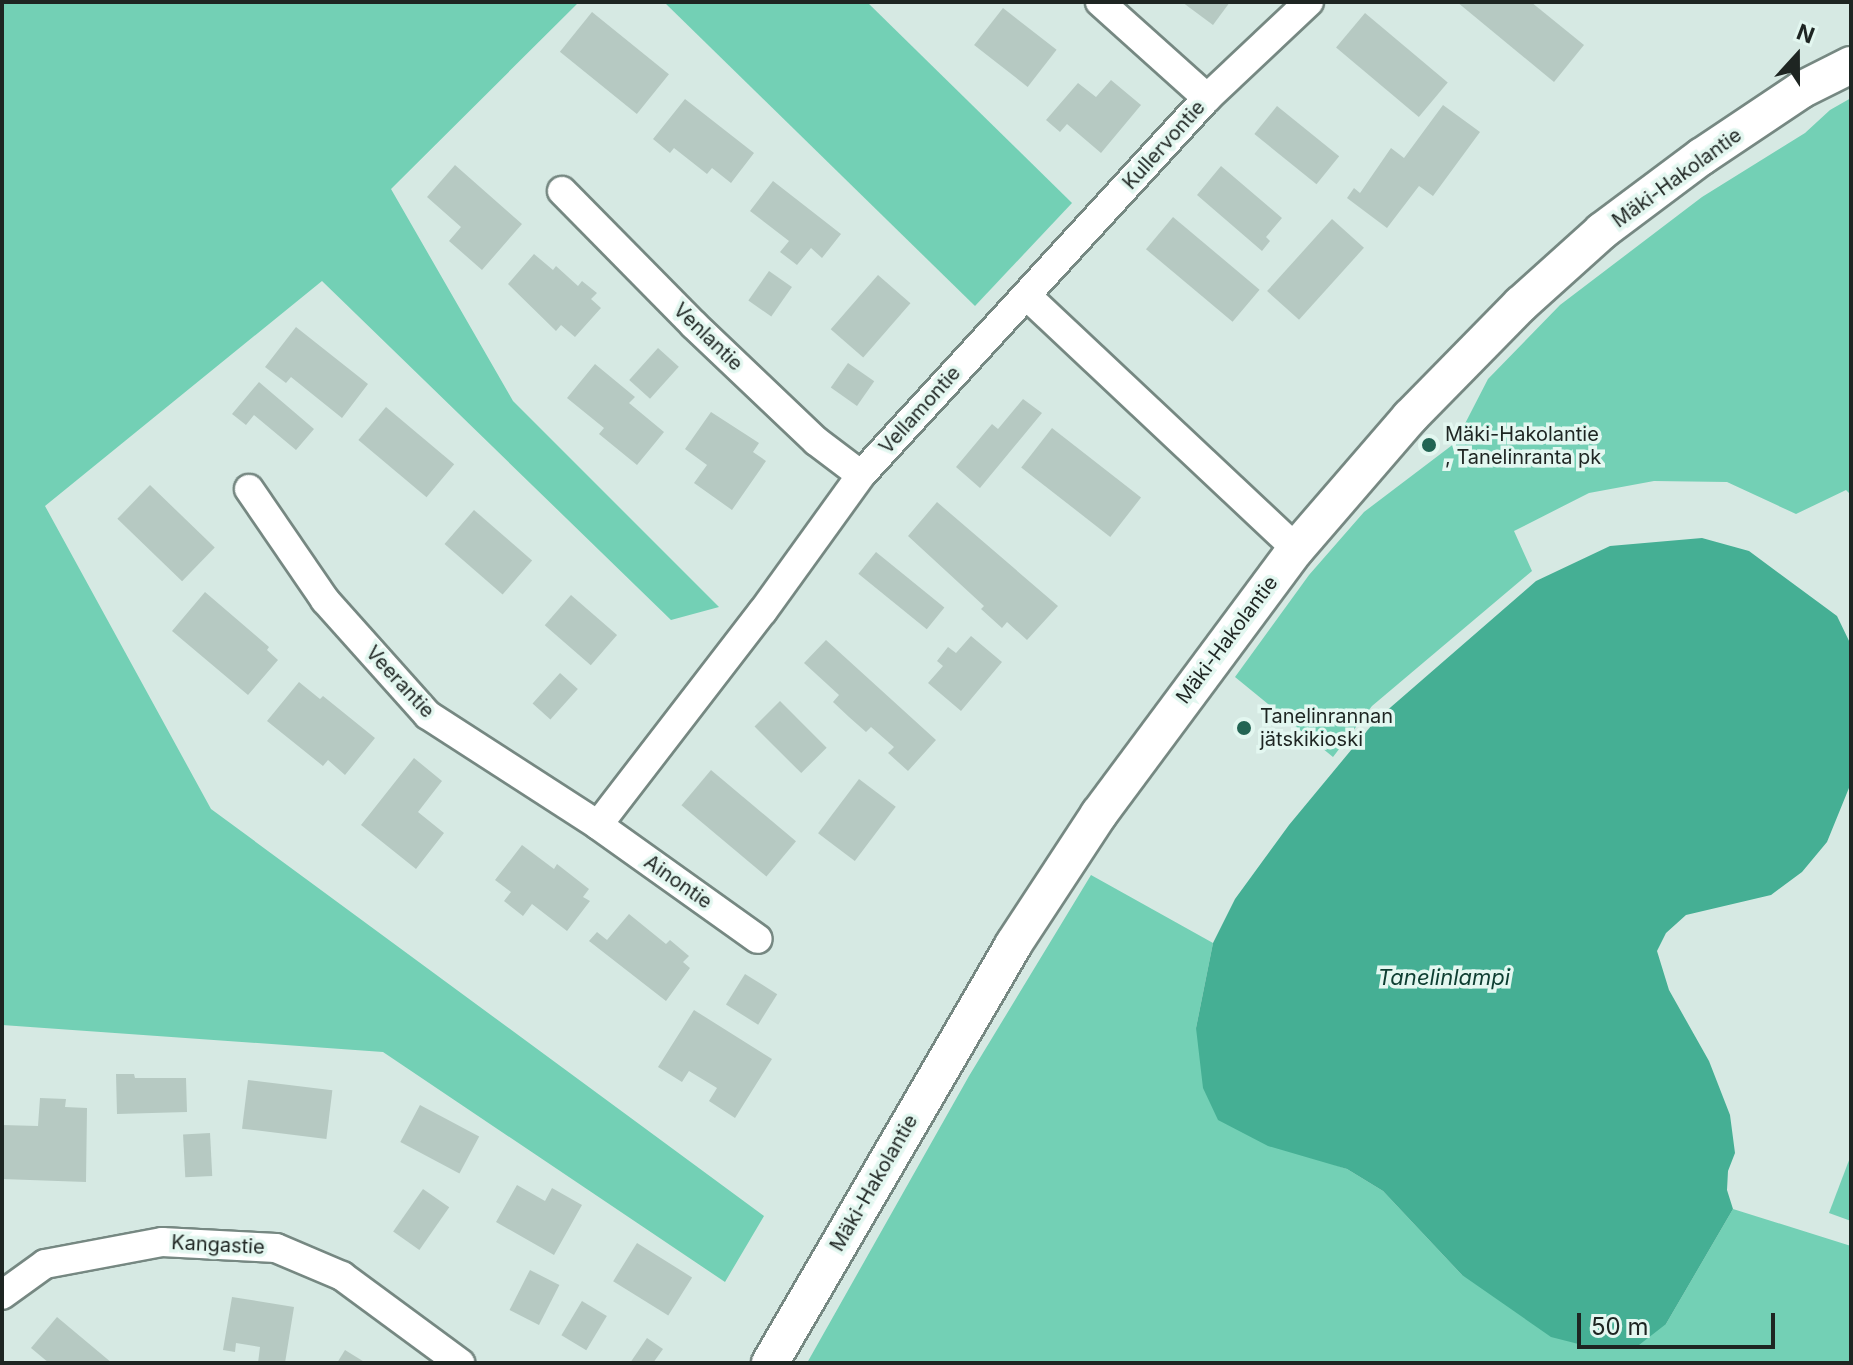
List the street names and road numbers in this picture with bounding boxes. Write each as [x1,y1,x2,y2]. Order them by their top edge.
street label: Kullervontie [1118,96,1210,194]
street label: Mäki-Hakolantie [1608,123,1746,233]
street label: Venlantie [668,298,748,376]
street label: Vellamontie [874,361,966,459]
street label: Mäki-Hakolantie [1171,571,1283,709]
street label: Veerantie [361,641,439,723]
street label: Ainontie [639,850,717,914]
street label: Mäki-Hakolantie [825,1110,923,1256]
street label: Kangastie [171,1231,265,1259]

